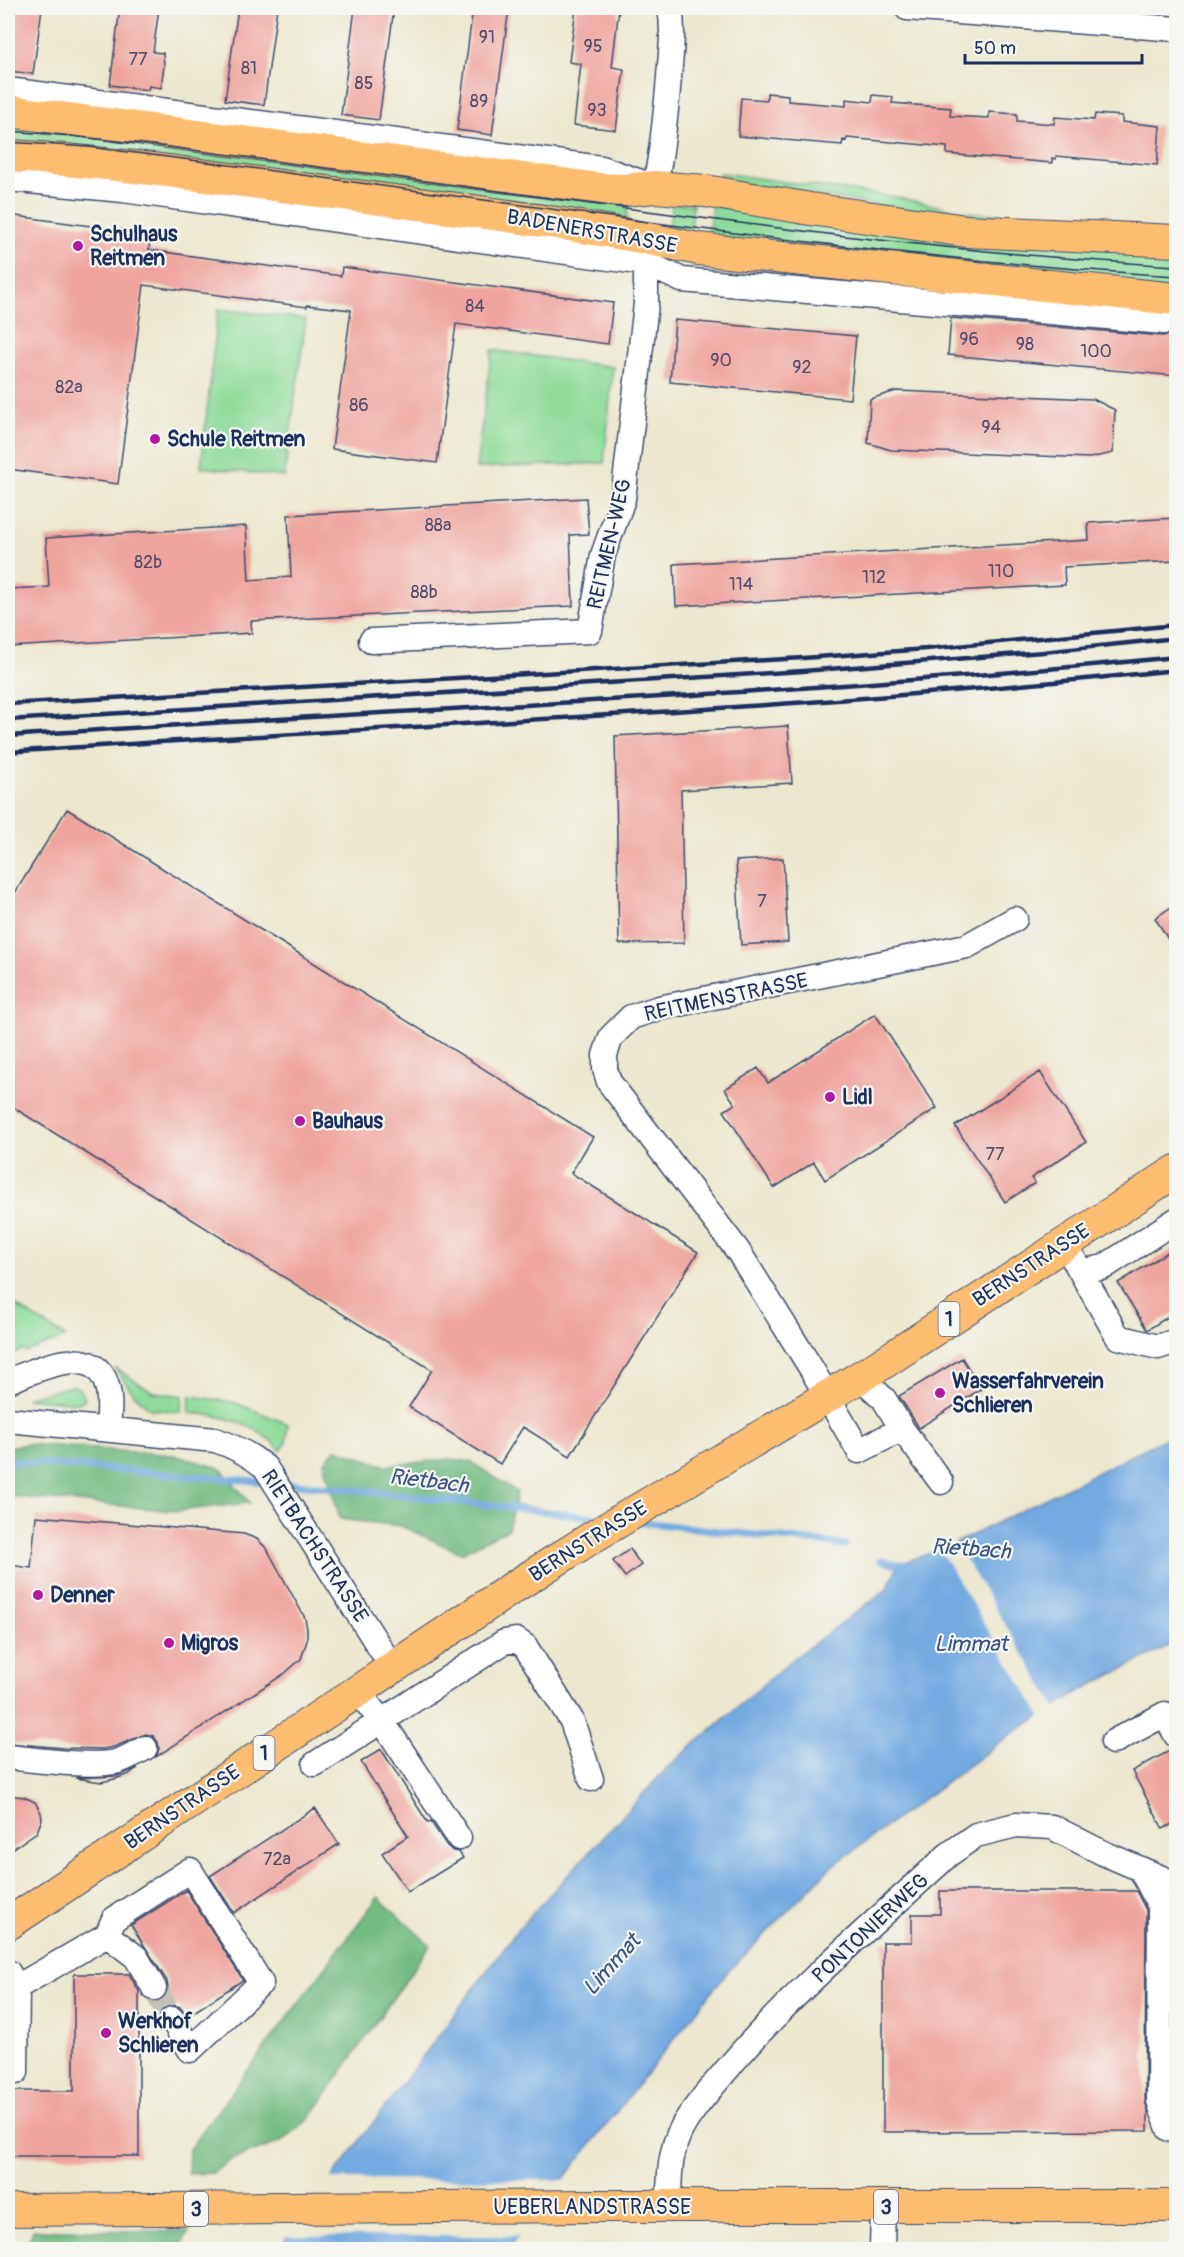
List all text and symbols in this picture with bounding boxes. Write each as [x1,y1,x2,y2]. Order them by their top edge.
house number: 91 [479,26,495,49]
scale bar [965,27,1142,65]
house number: 95 [583,35,603,58]
text: 50 m [974,37,1016,60]
house number: 77 [128,48,148,71]
house number: 81 [241,57,257,80]
house number: 85 [355,72,373,95]
house number: 89 [470,90,488,113]
house number: 93 [587,99,607,122]
street label: BADENERSTRASSE [505,203,679,260]
place label: Schulhaus Reitmen [90,221,178,272]
marker: Schulhaus Reitmen [71,239,85,253]
house number: 84 [465,295,485,318]
house number: 96 [959,328,979,351]
house number: 98 [1016,333,1034,356]
house number: 100 [1080,340,1112,363]
house number: 90 [710,349,732,372]
house number: 92 [792,356,812,379]
house number: 82a [55,376,83,399]
house number: 86 [349,394,369,417]
house number: 94 [981,416,1001,439]
place label: Schule Reitmen [167,426,306,453]
marker: Schule Reitmen [148,432,162,446]
street label: REITMEN-WEG [581,476,638,612]
house number: 88a [425,514,451,537]
house number: 82b [134,551,162,574]
house number: 110 [988,560,1014,583]
house number: 112 [862,566,886,589]
house number: 114 [729,573,754,596]
house number: 88b [411,581,438,604]
house number: 7 [757,890,767,913]
street label: REITMENSTRASSE [642,967,810,1028]
place label: Lidl [842,1084,873,1111]
marker: Lidl [823,1090,837,1104]
place label: Bauhaus [312,1108,384,1135]
marker: Bauhaus [293,1114,307,1128]
house number: 77 [985,1143,1005,1166]
street label: BERNSTRASSE [968,1217,1095,1313]
road number: 1 [938,1302,960,1336]
place label: Wasserfahrverein Schlieren [952,1368,1104,1419]
marker: Wasserfahrverein Schlieren [933,1386,947,1400]
water label: Rietbach [388,1462,471,1500]
street label: RIETBACHSTRASSE [255,1464,374,1628]
street label: BERNSTRASSE [524,1494,652,1588]
water label: Rietbach [931,1532,1013,1566]
place label: Denner [50,1582,115,1609]
marker: Denner [31,1588,45,1602]
place label: Migros [181,1630,239,1657]
water label: Limmat [934,1630,1010,1658]
marker: Migros [162,1636,176,1650]
road number: 1 [254,1736,274,1770]
street label: BERNSTRASSE [119,1759,246,1856]
house number: 72a [263,1848,291,1871]
street label: PONTONIERWEG [806,1867,934,1989]
water label: Limmat [577,1926,648,2001]
place label: Werkhof Schlieren [118,2008,199,2059]
marker: Werkhof Schlieren [99,2026,113,2040]
road number: 3 [874,2190,898,2224]
road number: 3 [184,2192,208,2226]
street label: UEBERLANDSTRASSE [493,2194,691,2221]

